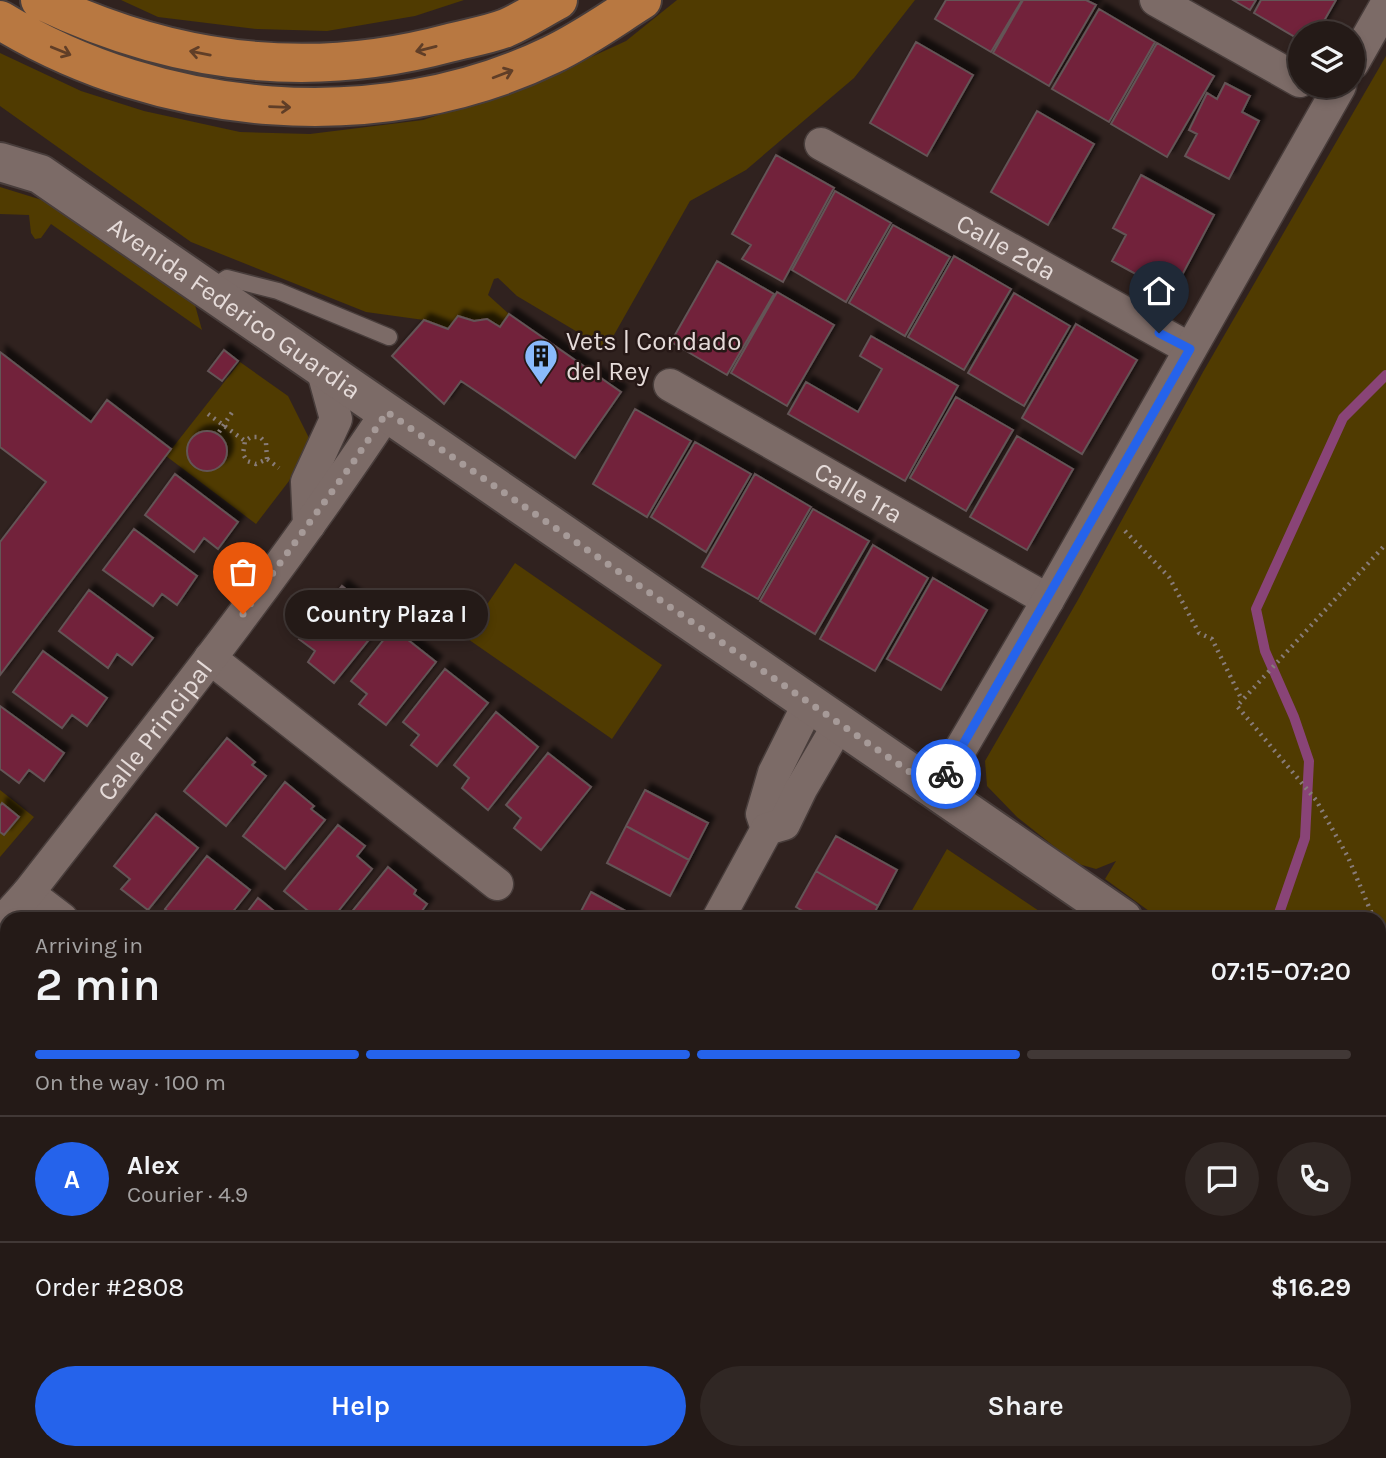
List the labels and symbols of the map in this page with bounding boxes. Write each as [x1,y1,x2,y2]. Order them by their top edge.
one-way arrow [415,43,438,56]
one-way arrow [49,45,71,58]
one-way arrow [189,46,212,60]
one-way arrow [492,66,514,79]
one-way arrow [268,100,291,113]
street label: Calle 2da [951,207,1062,287]
street label: Avenida Federico Guardia [102,210,367,406]
pin [1129,261,1189,333]
place label: Vets | Condado del Rey [566,326,741,387]
building icon: Vets | Condado del Rey [522,337,560,386]
street label: Calle 1ra [809,455,908,530]
pin [213,542,273,614]
callout: Country Plaza I [285,590,488,638]
street label: Calle Principal [91,654,219,807]
courier [911,739,981,809]

